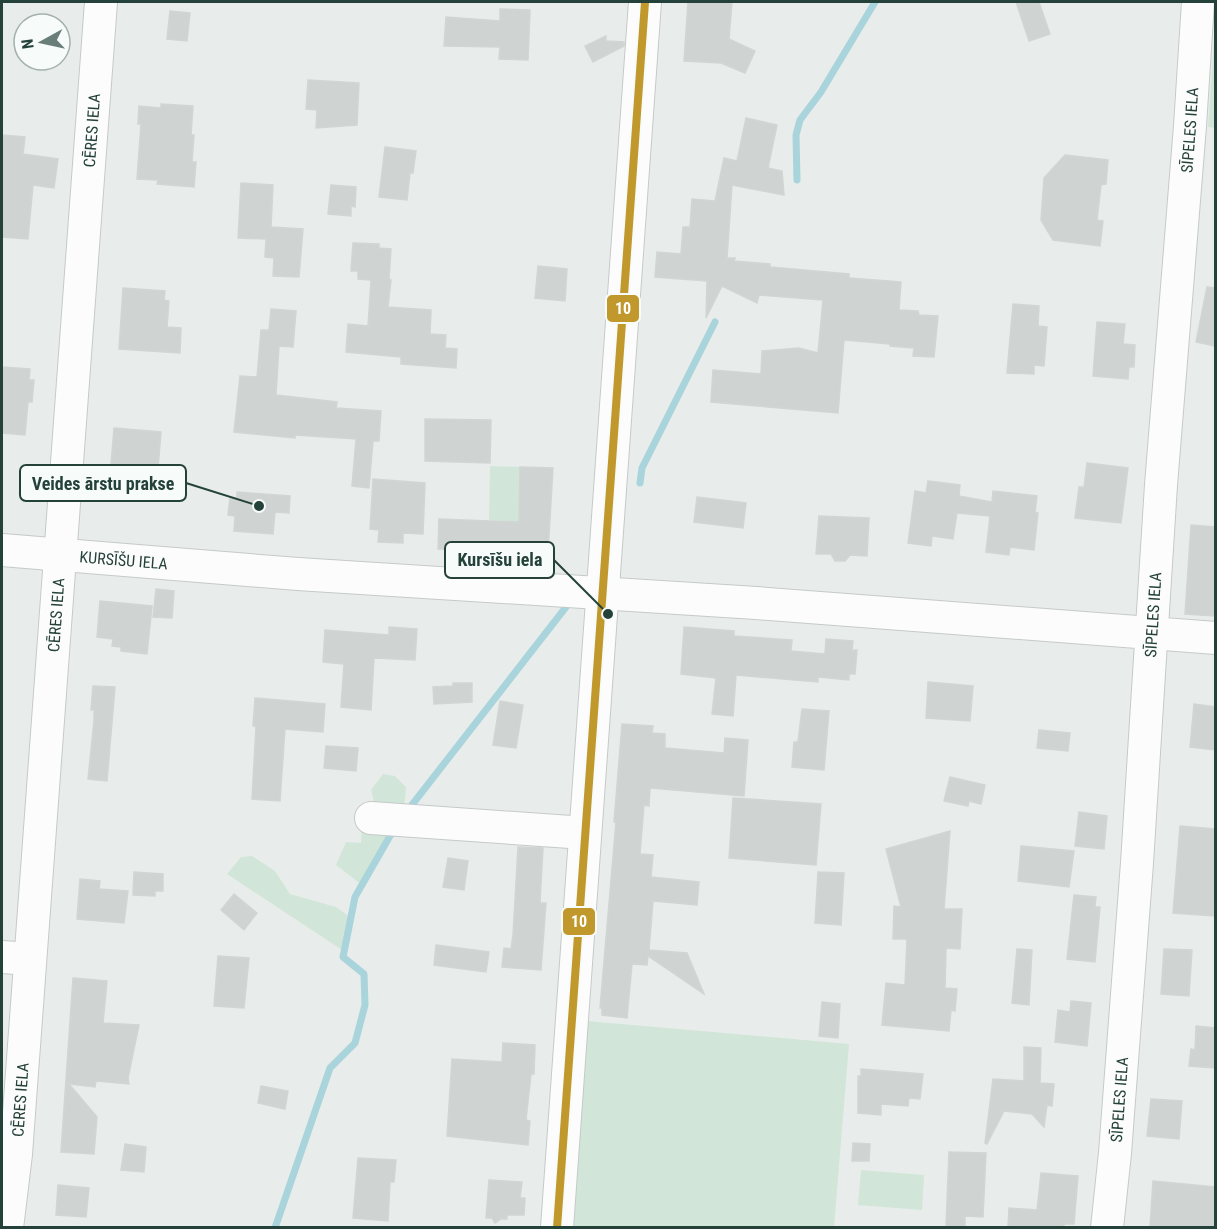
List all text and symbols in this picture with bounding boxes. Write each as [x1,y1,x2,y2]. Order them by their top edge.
north arrow [12,12,72,72]
text: N [18,38,38,50]
street label: SĪPELES IELA [1177,87,1202,174]
street label: CĒRES IELA [79,93,104,168]
line badge: 10 [606,294,640,323]
text: 10 [615,299,631,318]
callout: Veides ārstu prakse [20,465,186,501]
text: Veides ārstu prakse [32,473,175,494]
callout: Kursīšu iela [445,542,554,578]
street label: KURSĪŠU IELA [79,547,168,573]
text: Kursīšu iela [458,549,542,570]
street label: SĪPELES IELA [1141,571,1165,658]
street label: CĒRES IELA [44,577,68,653]
line badge: 10 [562,907,596,936]
text: 10 [571,912,587,931]
street label: SĪPELES IELA [1106,1056,1132,1143]
street label: CĒRES IELA [8,1062,32,1137]

